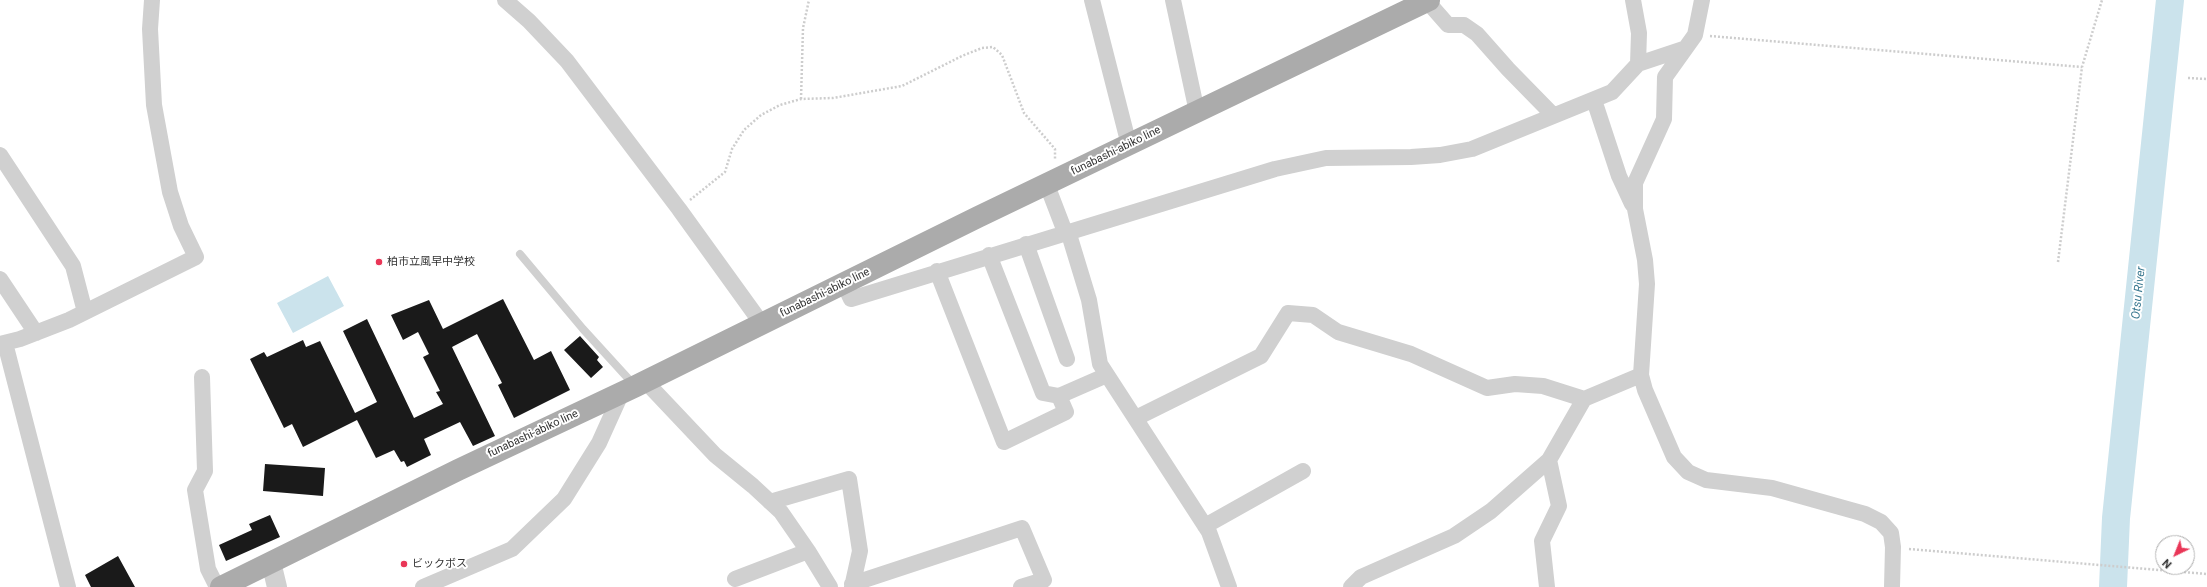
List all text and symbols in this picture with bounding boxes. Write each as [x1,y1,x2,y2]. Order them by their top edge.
street label: funabashi-abiko line [1069,124,1163,178]
place label: 柏市立風早中学校 [387,255,475,269]
marker: 柏市立風早中学校 [374,257,384,267]
street label: funabashi-abiko line [778,266,872,320]
water label: Otsu River [2129,266,2149,320]
street label: funabashi-abiko line [486,407,580,461]
north arrow [2155,535,2195,575]
text: N [2160,556,2174,571]
place label: ビックボス [412,557,467,571]
marker: ビックボス [399,559,409,569]

